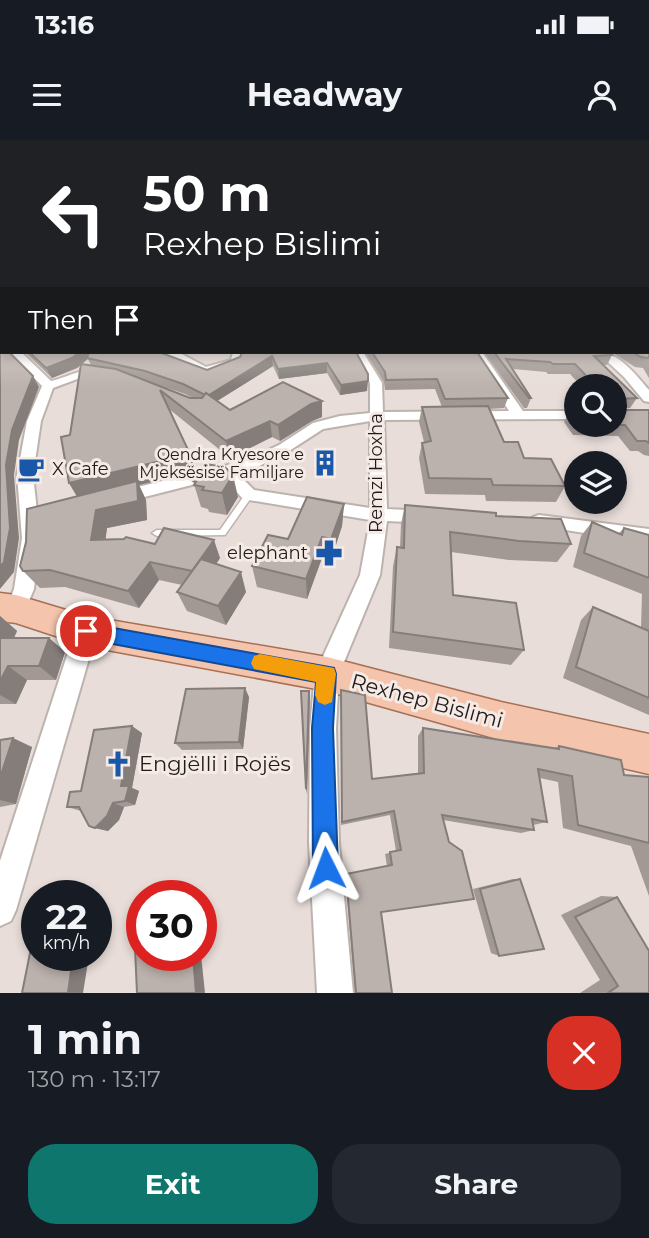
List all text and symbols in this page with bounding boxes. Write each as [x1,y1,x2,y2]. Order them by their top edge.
text: 13:16 [35,9,94,41]
text: Headway [247,75,402,114]
icon: menu [28,76,66,114]
icon: person [583,76,621,114]
text: 50 m [143,164,271,223]
icon: left [28,168,119,259]
text: Rexhep Bislimi [143,224,381,263]
icon: arrive [108,301,146,339]
text: Then [28,304,94,336]
map controls [564,374,627,514]
button: search [564,374,627,437]
street label: Remzi Hoxha [365,413,387,533]
place label: Qendra Kryesore e Mjeksësisë Familjare [139,445,304,482]
building icon: Qendra Kryesore e Mjeksësisë Familjare [310,448,340,478]
button: layers [564,451,627,514]
cafe icon: X Cafe [16,454,46,484]
place label: X Cafe [52,458,109,480]
pharmacy icon: elephant [314,538,344,568]
place label: elephant [227,542,308,564]
pin [56,601,116,661]
icon: arrive [67,612,105,650]
street label: Rexhep Bislimi [348,668,506,733]
church icon: Engjëlli i Rojës [103,749,133,779]
place label: Engjëlli i Rojës [139,751,291,776]
position arrow [289,831,363,905]
speed limit sign: 30 [126,880,217,971]
text: 22 [46,895,87,938]
text: km/h [42,932,91,954]
text: 1 min [28,1013,142,1065]
button: close [547,1016,621,1090]
text: 130 m · 13:17 [28,1065,161,1093]
button: Exit [28,1144,318,1224]
button: Share [332,1144,621,1224]

